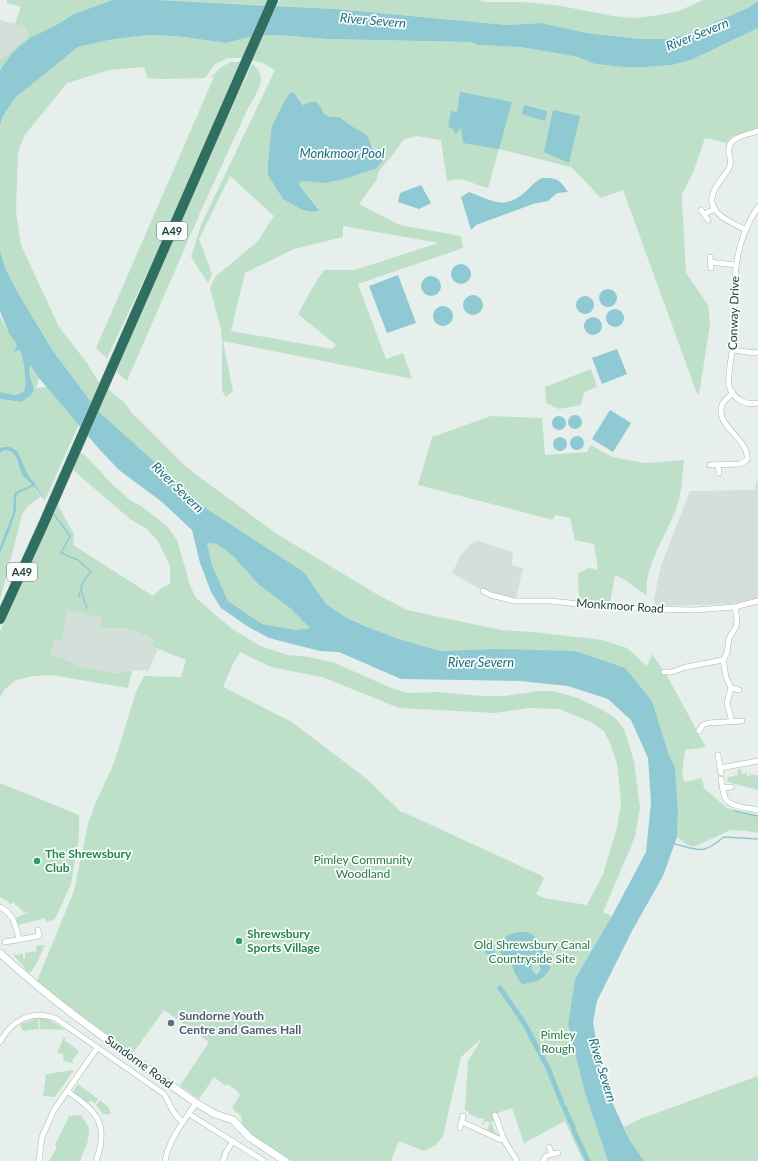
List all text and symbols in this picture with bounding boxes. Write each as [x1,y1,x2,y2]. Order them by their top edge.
water label: River Severn [339,9,407,31]
water label: River Severn [663,14,731,54]
water label: Monkmoor Pool [299,145,385,161]
road number: A49 [157,222,187,240]
street label: Conway Drive [725,276,742,350]
water label: River Severn [149,458,207,516]
road number: A49 [7,563,37,581]
street label: Monkmoor Road [576,595,664,616]
water label: River Severn [448,654,514,670]
place label: The Shrewsbury Club [45,846,132,875]
park label: Pimley Community Woodland [313,852,413,881]
marker: The Shrewsbury Club [32,856,42,866]
place label: Shrewsbury Sports Village [247,926,321,955]
marker: Shrewsbury Sports Village [234,936,244,946]
park label: Old Shrewsbury Canal Countryside Site [474,937,590,966]
place label: Sundorne Youth Centre and Games Hall [179,1008,301,1037]
marker: Sundorne Youth Centre and Games Hall [166,1018,176,1028]
park label: Pimley Rough [540,1027,576,1056]
street label: Sundorne Road [102,1032,176,1091]
water label: River Severn [586,1036,620,1104]

